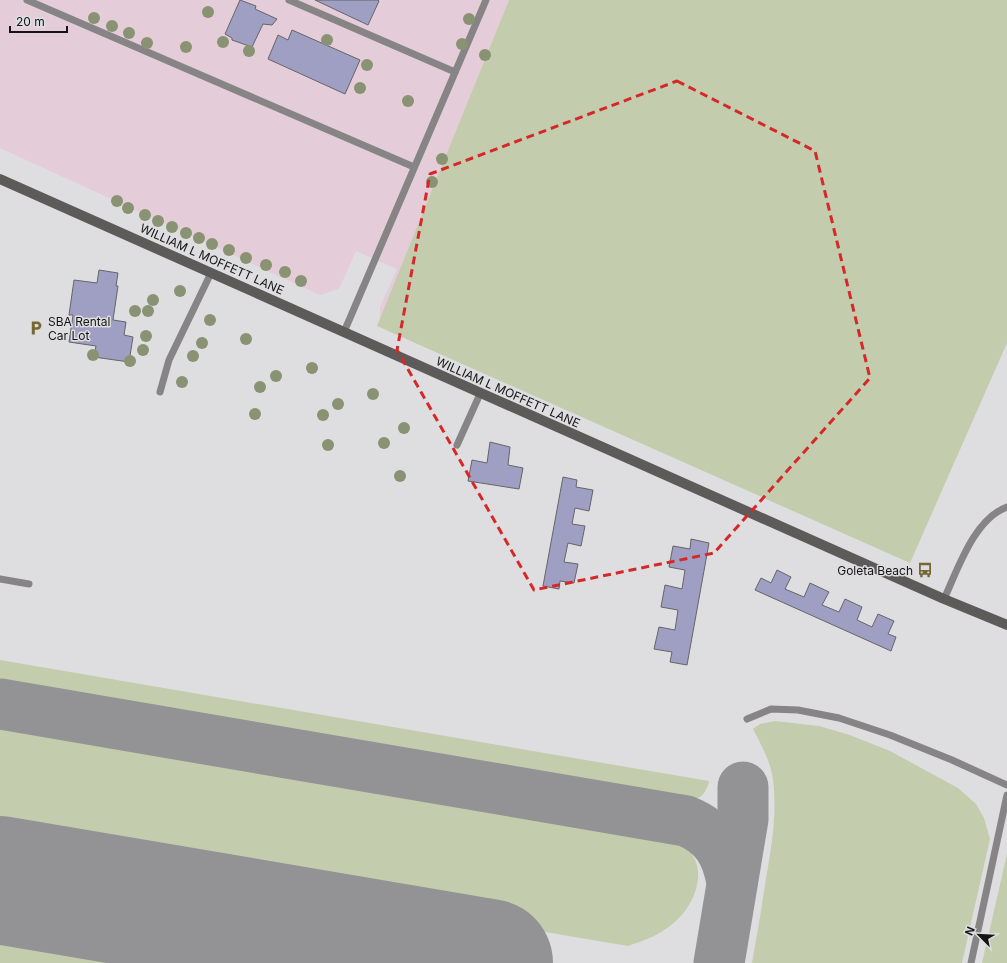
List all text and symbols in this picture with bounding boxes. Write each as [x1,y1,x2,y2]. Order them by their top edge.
scale bar [10,8,67,34]
text: 20 m [16,14,45,29]
street label: WILLIAM L MOFFETT LANE [138,220,286,298]
place label: SBA Rental Car Lot [48,314,110,343]
parking icon: SBA Rental Car Lot [27,319,45,337]
street label: WILLIAM L MOFFETT LANE [434,353,582,431]
bus stop icon: Goleta Beach [916,561,934,579]
place label: Goleta Beach [837,563,913,578]
north arrow [959,915,999,955]
text: N [962,924,978,938]

